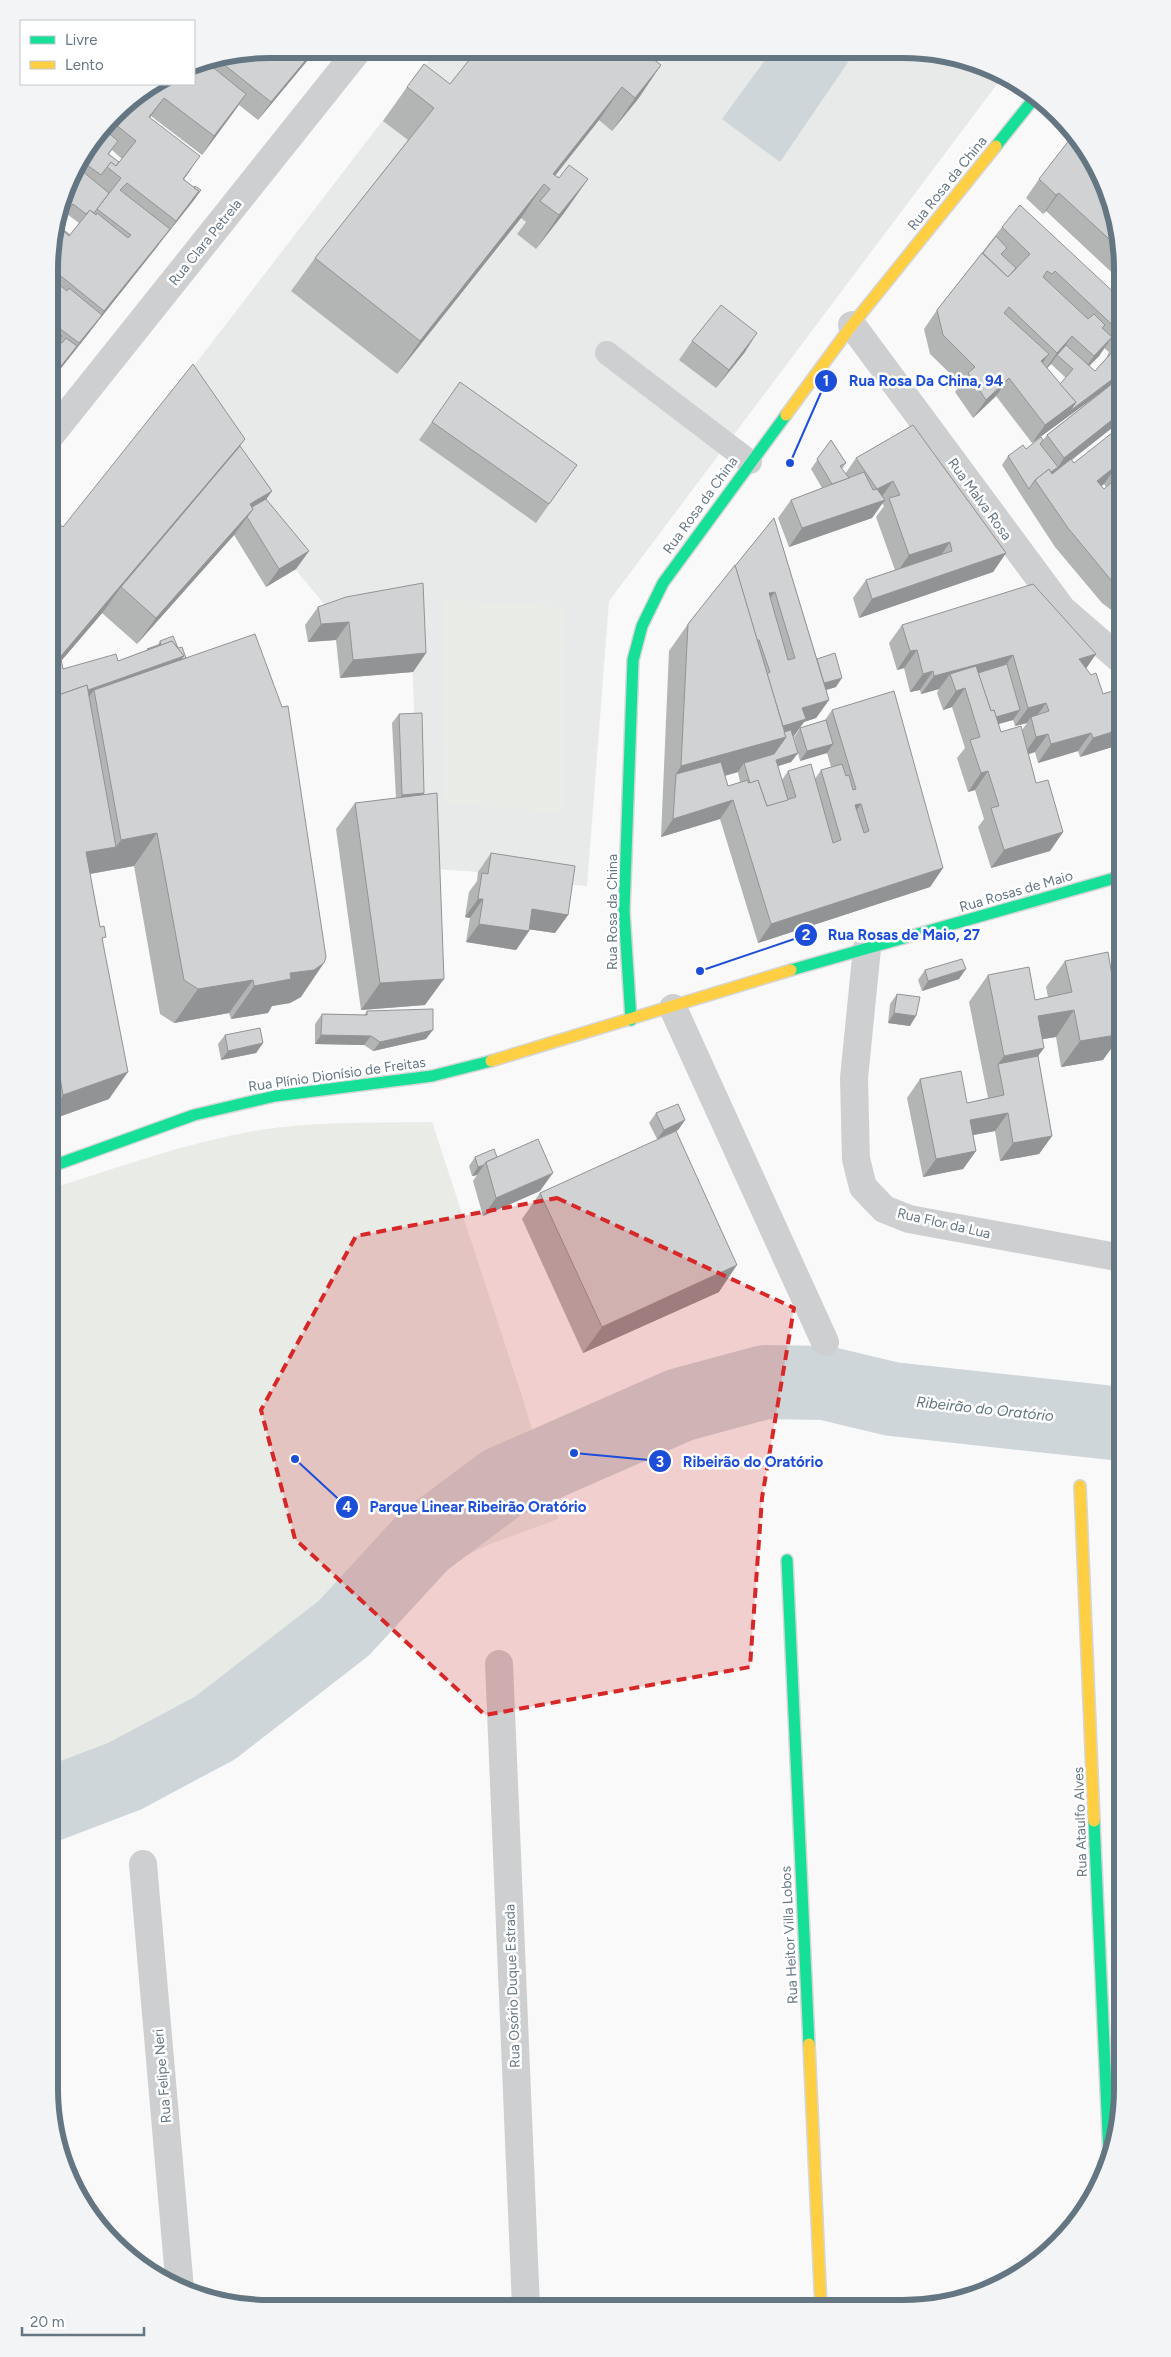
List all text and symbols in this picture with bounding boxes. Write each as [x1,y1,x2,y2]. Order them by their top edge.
legend [20,20,195,85]
text: Livre [65,31,97,49]
text: Lento [65,56,104,74]
street label: Rua Rosa da China [904,133,991,234]
street label: Rua Clara Petrela [165,196,245,289]
callout: Rua Rosa Da China, 94 [813,366,1013,396]
text: 1 [823,372,829,390]
text: Rua Rosa Da China, 94 [849,372,1004,390]
street label: Rua Rosa da China [659,453,741,557]
street label: Rua Malva Rosa [944,455,1015,544]
street label: Rua Rosa da China [604,854,621,970]
street label: Rua Rosas de Maio [957,867,1075,916]
callout: Rua Rosas de Maio, 27 [793,920,990,950]
text: 2 [802,926,811,944]
text: Rua Rosas de Maio, 27 [828,926,980,944]
street label: Rua Plínio Dionísio de Freitas [247,1054,427,1095]
street label: Rua Flor da Lua [896,1204,992,1242]
water label: Ribeirão do Oratório [915,1393,1055,1425]
callout: Ribeirão do Oratório [647,1446,833,1476]
text: 3 [656,1453,664,1471]
text: Ribeirão do Oratório [683,1453,823,1471]
callout: Parque Linear Ribeirão Oratório [335,1492,597,1522]
text: 4 [342,1498,352,1516]
text: Parque Linear Ribeirão Oratório [369,1498,587,1516]
street label: Rua Ataulfo Alves [1070,1766,1091,1877]
street label: Rua Heitor Villa Lobos [777,1866,802,2004]
street label: Rua Osório Duque Estrada [501,1904,524,2068]
street label: Rua Felipe Neri [150,2028,175,2124]
scale bar [22,2304,145,2336]
text: 20 m [30,2313,64,2331]

